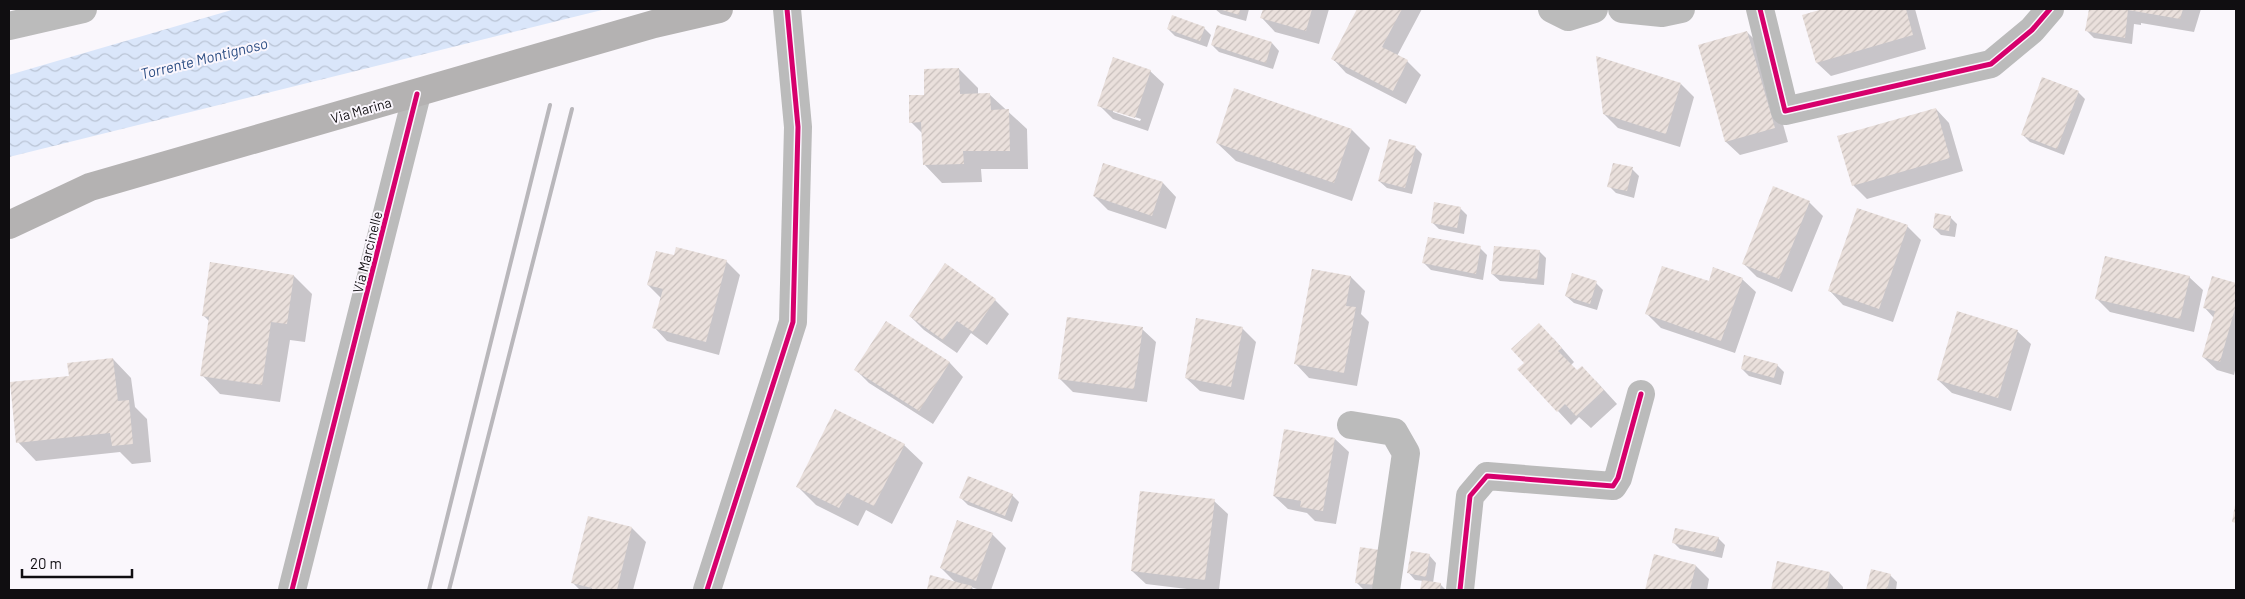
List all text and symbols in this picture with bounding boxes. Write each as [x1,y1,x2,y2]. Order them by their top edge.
water label: Torrente Montignoso [138,33,270,83]
street label: Via Marina [329,93,393,127]
street label: Via Marcinelle [349,209,385,295]
scale bar [22,546,132,578]
text: 20 m [30,554,62,572]

